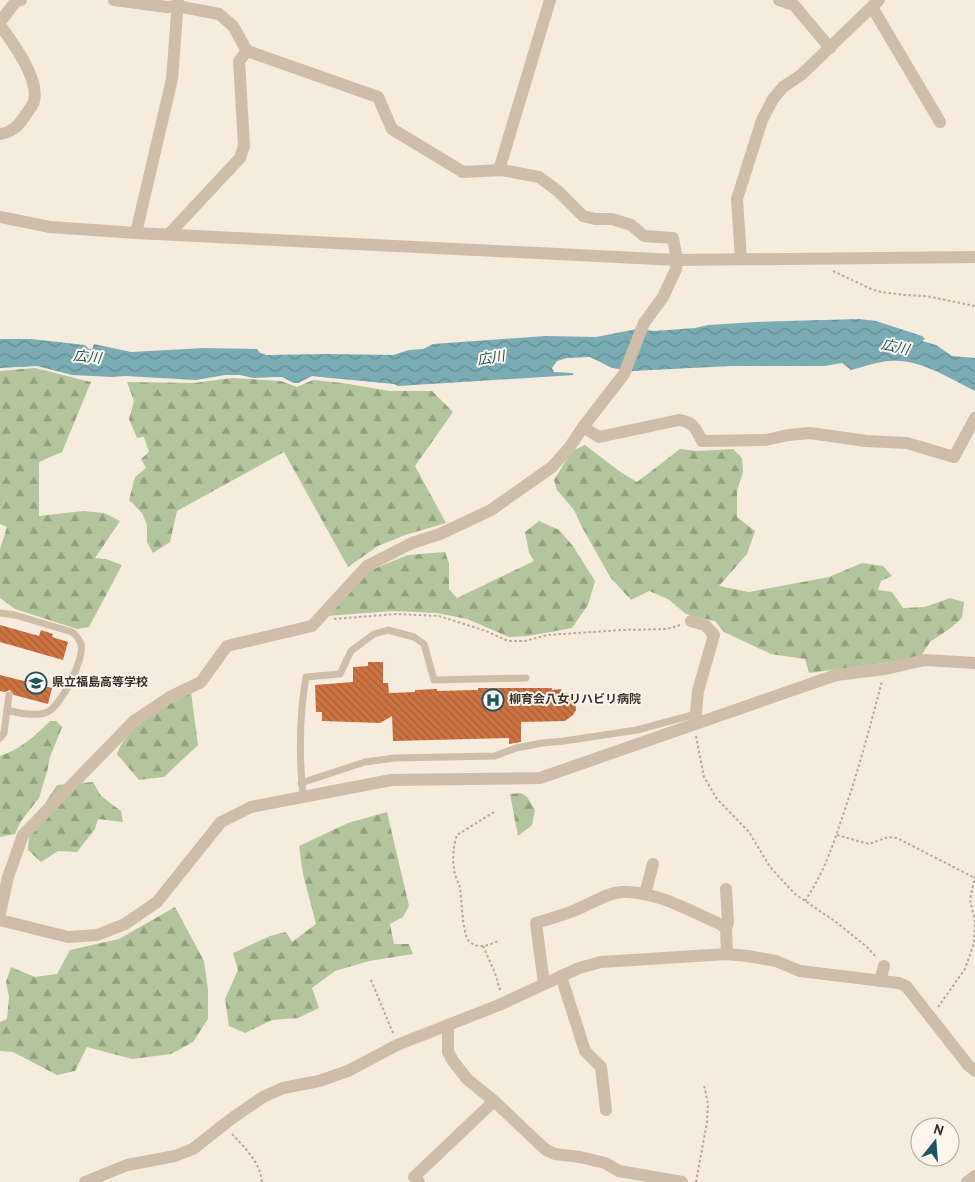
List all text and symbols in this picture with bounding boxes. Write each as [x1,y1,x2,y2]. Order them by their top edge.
water label: 広川 [880,337,912,360]
water label: 広川 [72,348,104,368]
water label: 広川 [476,348,508,370]
school or university icon: 県立福島高等学校 [24,671,48,695]
place label: 県立福島高等学校 [52,675,148,691]
hospital icon: 柳育会八女リハビリ病院 [481,688,505,712]
place label: 柳育会八女リハビリ病院 [509,692,641,708]
north arrow [910,1117,960,1167]
text: N [931,1121,946,1141]

